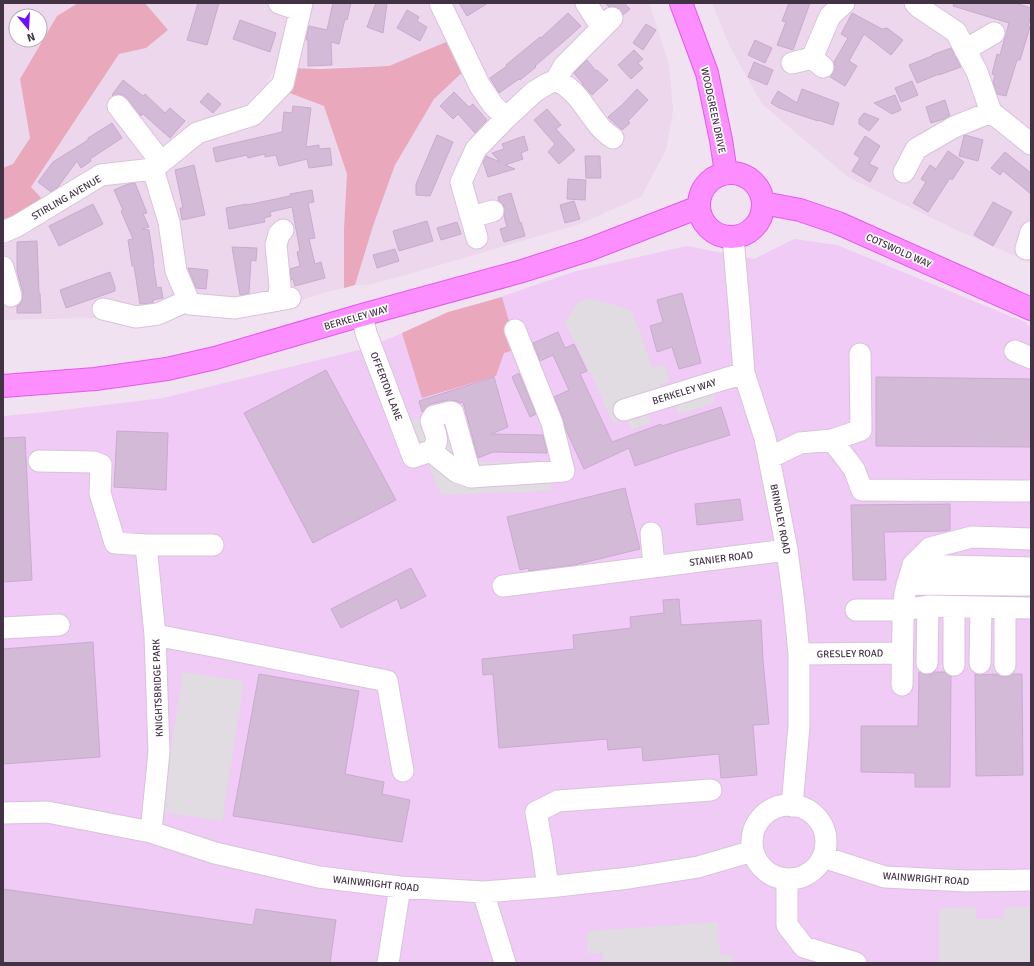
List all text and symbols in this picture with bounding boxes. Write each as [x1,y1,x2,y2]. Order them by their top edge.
north arrow [8,8,48,48]
text: N [25,30,37,44]
street label: WOODGREEN DRIVE [698,66,728,155]
street label: STIRLING AVENUE [29,173,104,223]
street label: COTSWOLD WAY [864,231,933,271]
street label: BERKELEY WAY [323,303,390,333]
street label: OFFERTON LANE [367,350,405,423]
street label: BERKELEY WAY [651,377,718,407]
street label: BRINDLEY ROAD [767,483,793,555]
street label: STANIER ROAD [689,549,754,569]
street label: KNIGHTSBRIDGE PARK [150,639,166,737]
street label: GRESLEY ROAD [817,647,883,661]
street label: WAINWRIGHT ROAD [882,870,970,888]
street label: WAINWRIGHT ROAD [332,873,420,894]

